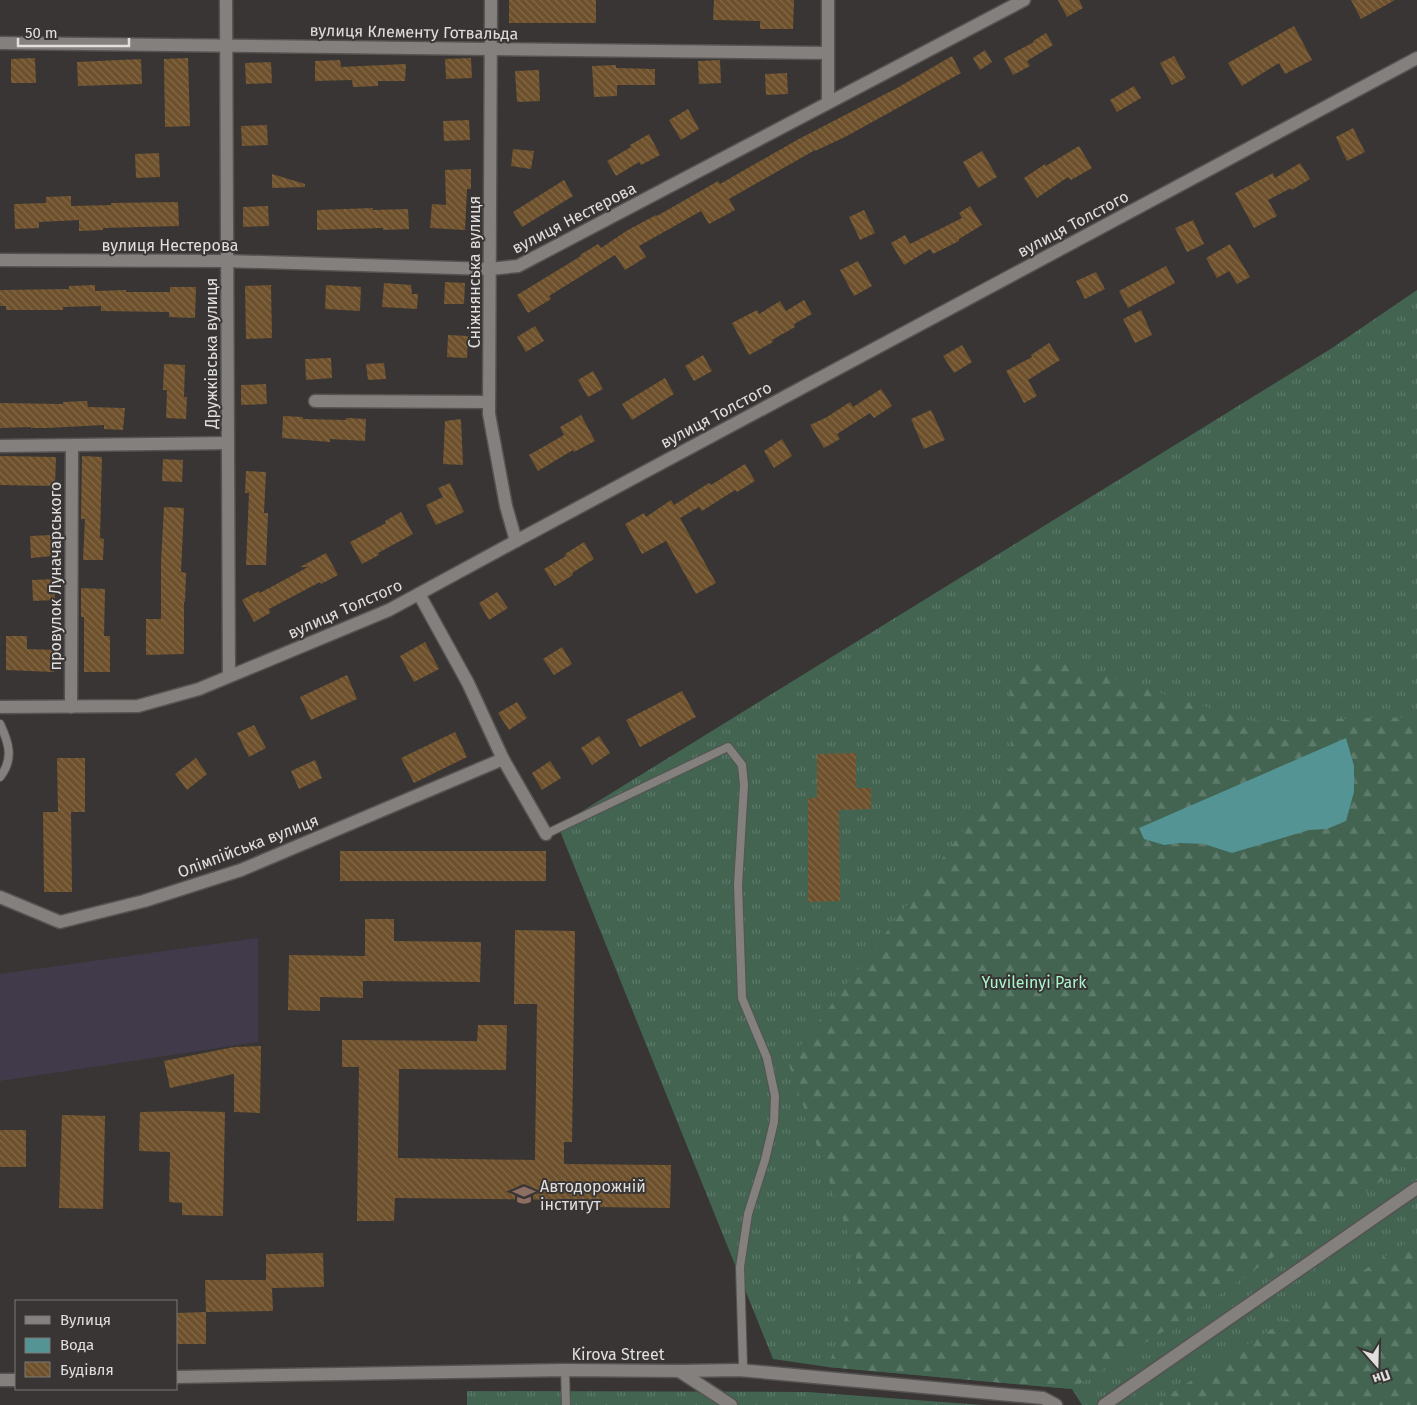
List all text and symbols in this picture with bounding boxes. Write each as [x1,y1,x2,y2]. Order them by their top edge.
scale bar [18,15,129,47]
street label: вулиця Клементу Готвальда [309,21,519,43]
text: 50 m [25,24,58,42]
street label: вулиця Нестерова [509,178,639,258]
street label: вулиця Толстого [1014,187,1132,261]
street label: Сніжнянська вулиця [465,196,484,348]
street label: вулиця Нестерова [102,236,238,255]
street label: Дружківська вулиця [202,278,221,429]
street label: вулиця Толстого [657,378,775,452]
street label: провулок Луначарського [46,482,65,670]
street label: вулиця Толстого [285,575,405,643]
street label: Олімпійська вулиця [175,810,321,882]
park label: Yuvileinyi Park [982,973,1087,992]
place label: Автодорожній інститут [540,1177,646,1214]
school or university icon: Автодорожній інститут [511,1182,537,1208]
legend [15,1300,178,1390]
text: Вулиця [60,1311,111,1329]
text: Вода [60,1336,94,1354]
north arrow [1352,1340,1402,1390]
street label: Kirova Street [572,1345,665,1364]
text: Будівля [60,1361,114,1379]
text: Пн [1370,1366,1392,1388]

